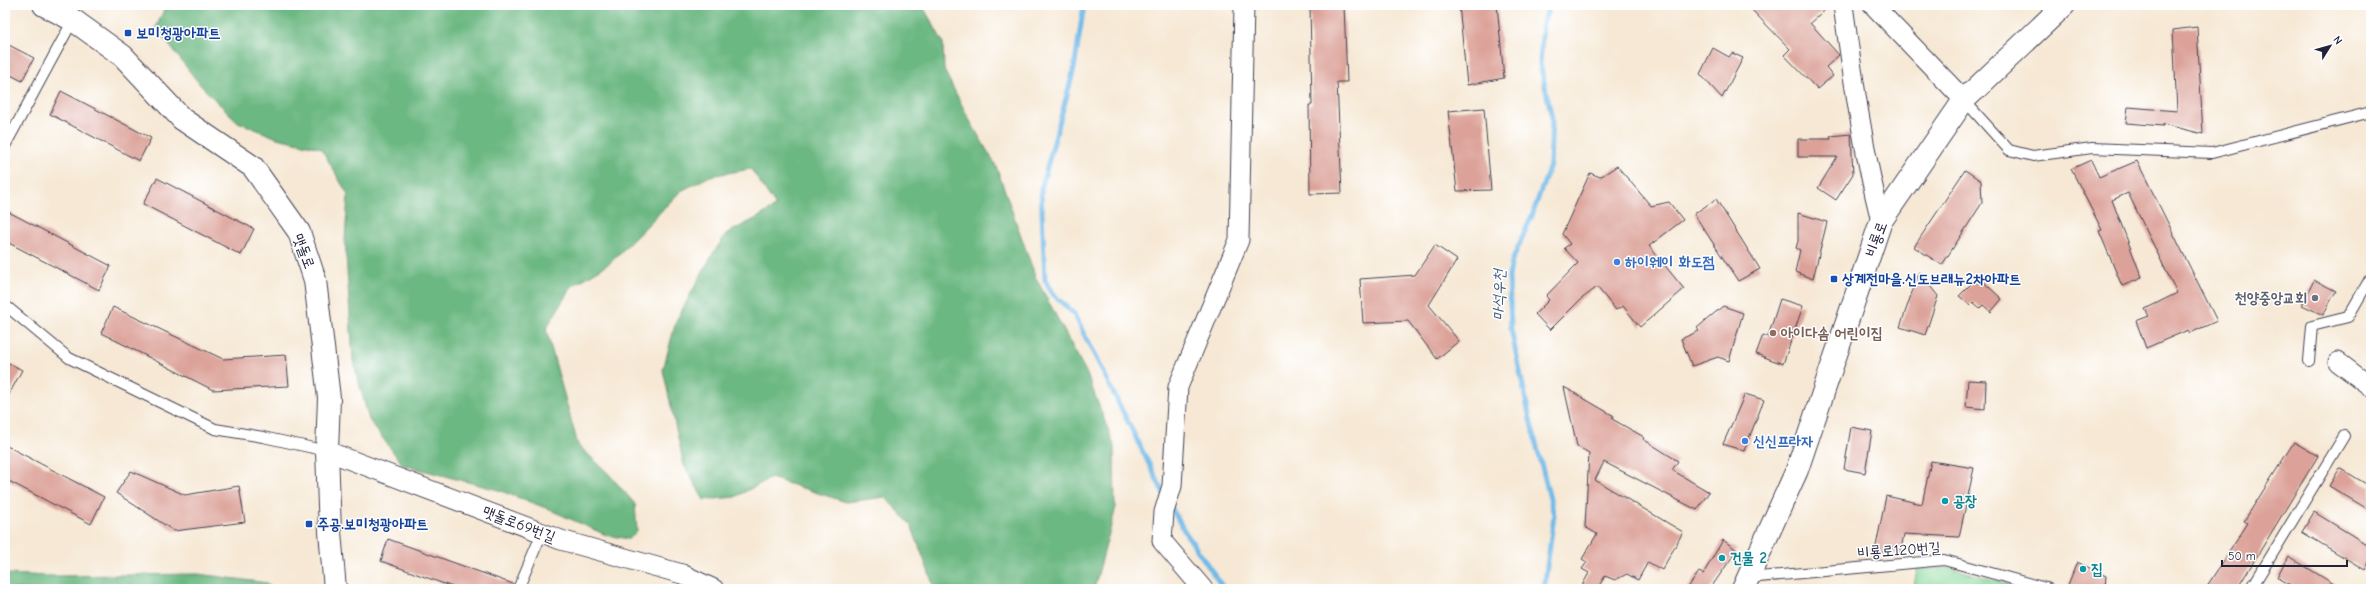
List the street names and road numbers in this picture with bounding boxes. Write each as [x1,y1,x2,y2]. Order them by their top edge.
street label: 비룡로 [1861,219,1891,259]
street label: 맷돌로 [289,231,319,271]
street label: 맷돌로69번길 [480,502,558,546]
street label: 비룡로120번길 [1857,538,1941,562]

